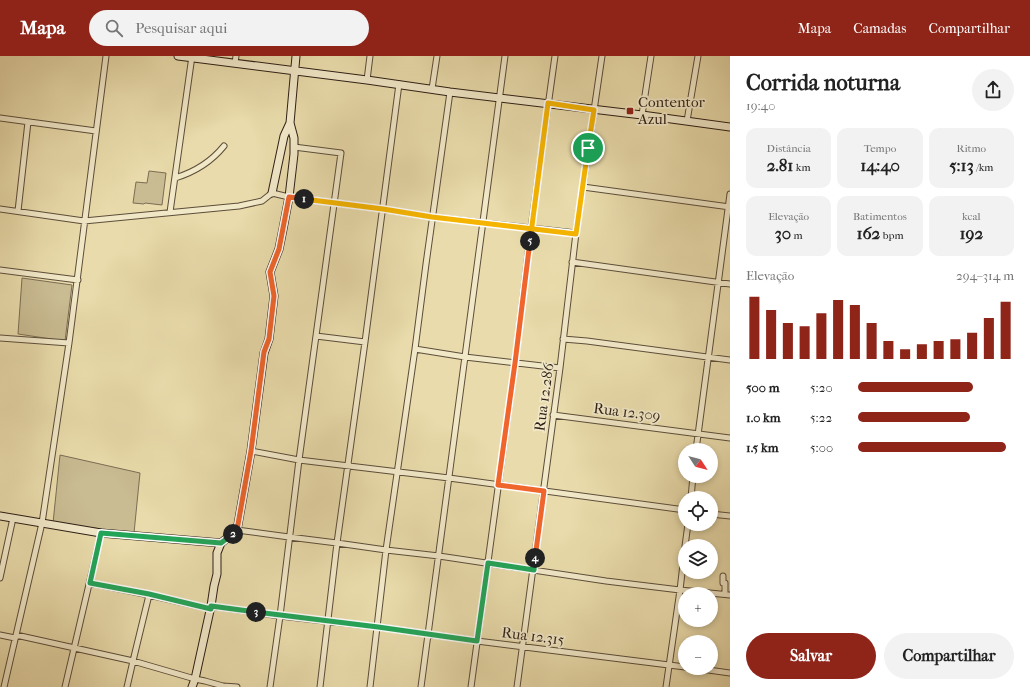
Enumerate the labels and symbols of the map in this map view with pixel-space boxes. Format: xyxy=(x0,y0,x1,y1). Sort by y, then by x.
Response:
place label: Contentor Azul xyxy=(637,93,705,128)
marker: Contentor Azul xyxy=(625,106,635,116)
pin xyxy=(571,131,605,165)
pin: 1 xyxy=(294,189,314,209)
pin: 5 xyxy=(520,231,540,251)
street label: Rua 12.286 xyxy=(530,361,558,432)
street label: Rua 12.309 xyxy=(592,399,662,425)
north arrow xyxy=(678,443,718,483)
pin: 2 xyxy=(223,524,243,544)
pin: 4 xyxy=(525,548,545,568)
pin: 3 xyxy=(246,602,266,622)
street label: Rua 12.315 xyxy=(501,623,565,649)

